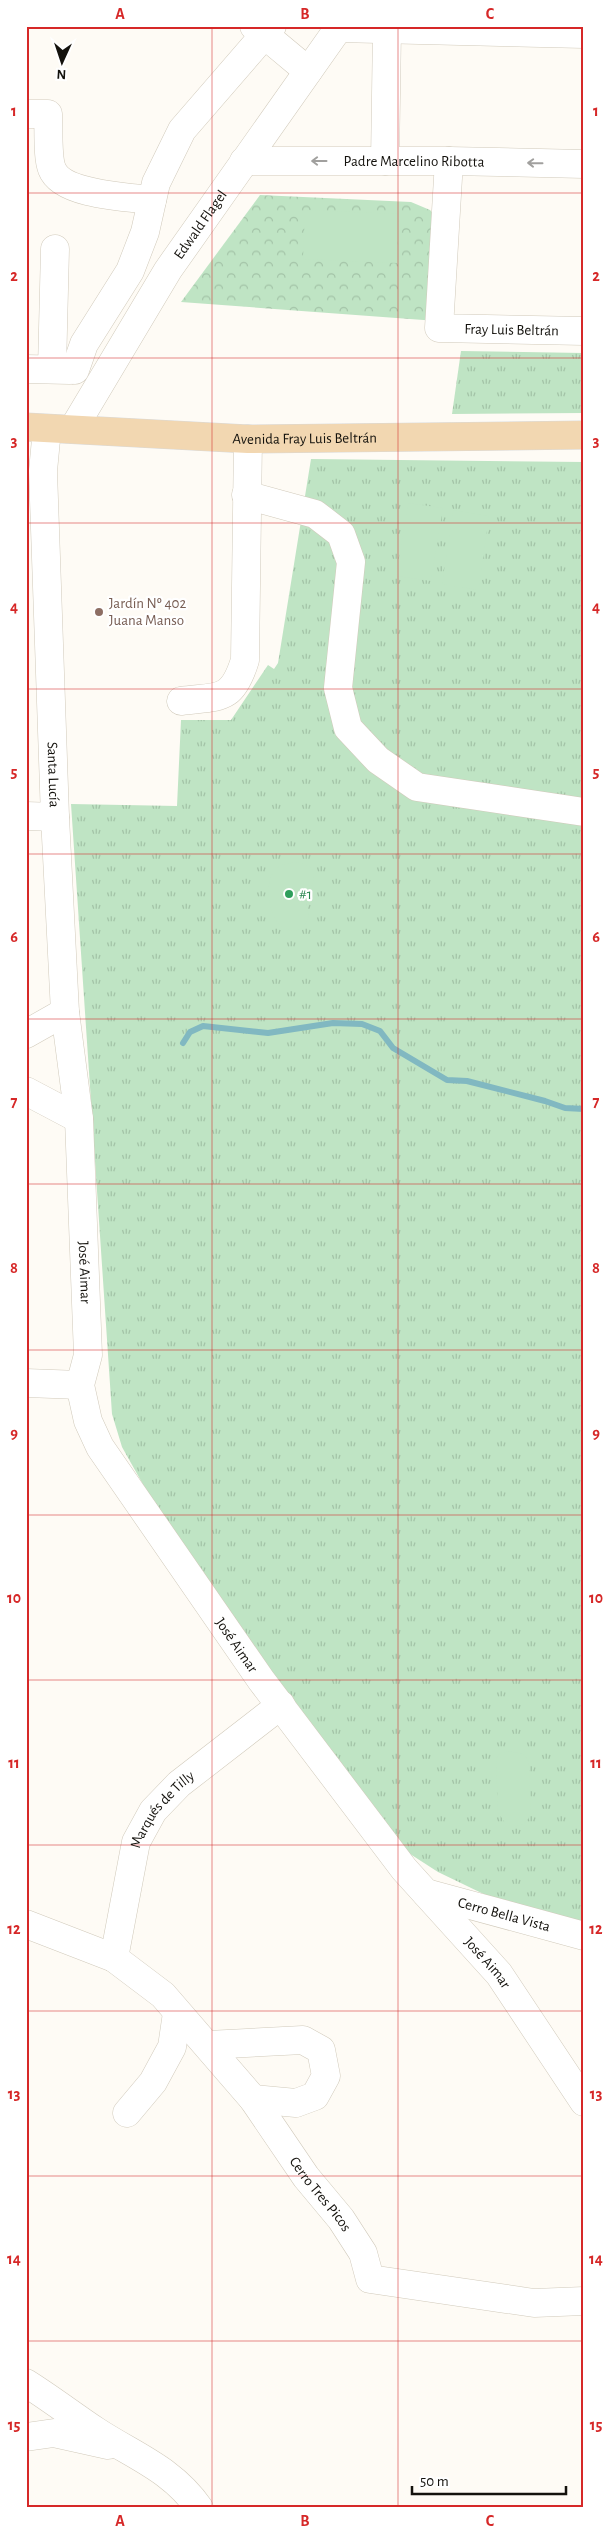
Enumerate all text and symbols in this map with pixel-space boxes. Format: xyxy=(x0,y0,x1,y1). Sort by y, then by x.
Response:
text: A xyxy=(115,6,125,22)
text: B xyxy=(300,6,310,22)
text: C xyxy=(486,6,495,22)
north arrow xyxy=(38,38,88,88)
text: N xyxy=(56,67,67,81)
text: 1 xyxy=(11,103,17,119)
text: 1 xyxy=(593,103,599,119)
street label: Padre Marcelino Ribotta xyxy=(344,154,485,170)
one-way arrow xyxy=(311,156,327,166)
one-way arrow xyxy=(527,158,543,167)
street label: Edwald Flagel xyxy=(171,187,230,262)
text: 2 xyxy=(10,268,18,284)
text: 2 xyxy=(592,268,600,284)
street label: Fray Luis Beltrán xyxy=(464,322,559,338)
street label: Avenida Fray Luis Beltrán xyxy=(232,430,377,447)
text: 3 xyxy=(11,433,18,449)
text: 3 xyxy=(593,433,600,449)
place label: Jardín Nº 402 Juana Manso xyxy=(109,596,187,628)
text: 4 xyxy=(10,599,18,615)
text: 4 xyxy=(592,599,600,615)
marker: Jardín Nº 402 Juana Manso xyxy=(93,606,105,618)
street label: Santa Lucía xyxy=(44,742,62,808)
text: 5 xyxy=(11,764,18,780)
text: 5 xyxy=(593,764,600,780)
place label: #1 xyxy=(299,887,312,902)
marker: #1 xyxy=(283,888,295,900)
text: 6 xyxy=(10,929,18,945)
text: 6 xyxy=(592,929,600,945)
text: 7 xyxy=(11,1094,18,1110)
text: 7 xyxy=(593,1094,600,1110)
street label: José Aimar xyxy=(76,1241,93,1304)
text: 8 xyxy=(10,1260,18,1276)
text: 8 xyxy=(592,1260,600,1276)
text: 9 xyxy=(10,1425,18,1441)
text: 9 xyxy=(592,1425,600,1441)
text: 10 xyxy=(7,1590,21,1606)
text: 10 xyxy=(589,1590,603,1606)
street label: José Aimar xyxy=(212,1615,260,1675)
text: 11 xyxy=(8,1755,20,1771)
text: 11 xyxy=(590,1755,602,1771)
street label: Marqués de Tilly xyxy=(128,1768,198,1849)
street label: Cerro Bella Vista xyxy=(456,1895,552,1934)
text: 12 xyxy=(7,1921,21,1937)
text: 12 xyxy=(589,1921,603,1937)
street label: José Aimar xyxy=(461,1934,513,1991)
text: 13 xyxy=(8,2086,20,2102)
text: 13 xyxy=(590,2086,602,2102)
street label: Cerro Tres Picos xyxy=(287,2154,354,2234)
text: 14 xyxy=(7,2251,21,2267)
text: 14 xyxy=(589,2251,603,2267)
text: 15 xyxy=(8,2417,20,2433)
text: 15 xyxy=(590,2417,602,2433)
scale bar xyxy=(412,2464,566,2496)
text: 50 m xyxy=(420,2474,449,2489)
text: A xyxy=(115,2513,125,2529)
text: B xyxy=(300,2513,310,2529)
text: C xyxy=(486,2513,495,2529)

